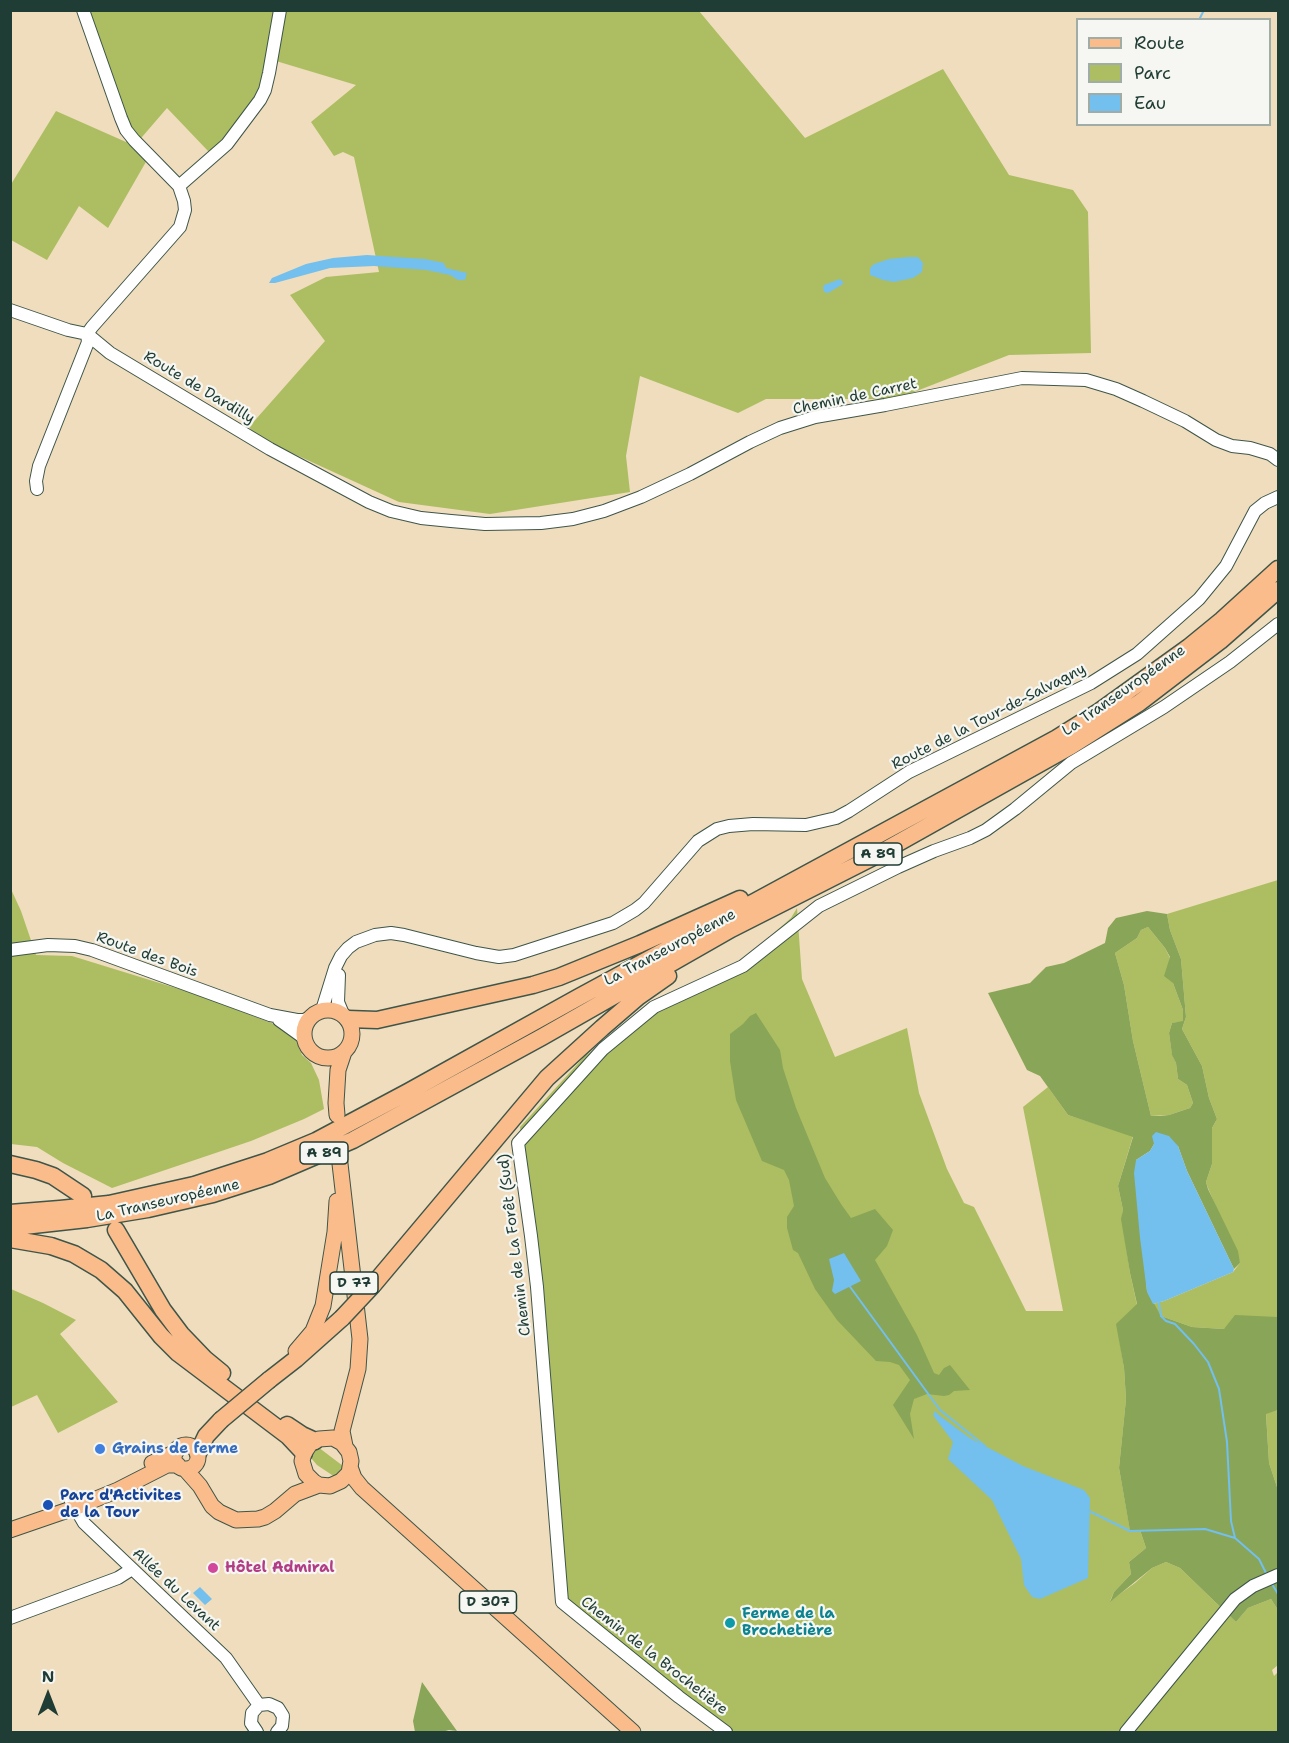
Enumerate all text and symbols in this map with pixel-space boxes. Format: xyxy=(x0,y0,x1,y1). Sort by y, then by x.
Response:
legend xyxy=(1076,18,1271,126)
text: Route xyxy=(1134,31,1185,55)
text: Parc xyxy=(1134,61,1171,85)
text: Eau xyxy=(1134,91,1166,115)
street label: Route de Dardilly xyxy=(140,348,258,428)
street label: Chemin de Carret xyxy=(791,375,919,419)
street label: La Transeuropéenne xyxy=(1059,642,1189,740)
street label: Route de la Tour-de-Salvagny xyxy=(889,660,1089,774)
road number: A 89 xyxy=(854,843,902,865)
street label: La Transeuropéenne xyxy=(601,906,739,990)
street label: Route des Bois xyxy=(94,928,200,982)
road number: A 89 xyxy=(300,1142,348,1164)
street label: Chemin de La Forêt (Sud) xyxy=(495,1153,535,1337)
street label: La Transeuropéenne xyxy=(95,1176,241,1226)
road number: D 77 xyxy=(330,1272,378,1294)
place label: Grains de ferme xyxy=(112,1440,238,1458)
marker: Grains de ferme xyxy=(93,1442,107,1456)
place label: Parc d'Activites de la Tour xyxy=(60,1487,181,1522)
marker: Parc d'Activites de la Tour xyxy=(41,1498,55,1512)
street label: Allée du Levant xyxy=(128,1545,224,1635)
place label: Hôtel Admiral xyxy=(225,1559,335,1577)
marker: Hôtel Admiral xyxy=(206,1561,220,1575)
road number: D 307 xyxy=(460,1591,516,1613)
street label: Chemin de la Brochetière xyxy=(577,1593,731,1719)
place label: Ferme de la Brochetière xyxy=(742,1605,835,1640)
marker: Ferme de la Brochetière xyxy=(723,1616,737,1630)
north arrow xyxy=(18,1665,78,1725)
text: N xyxy=(42,1666,54,1687)

